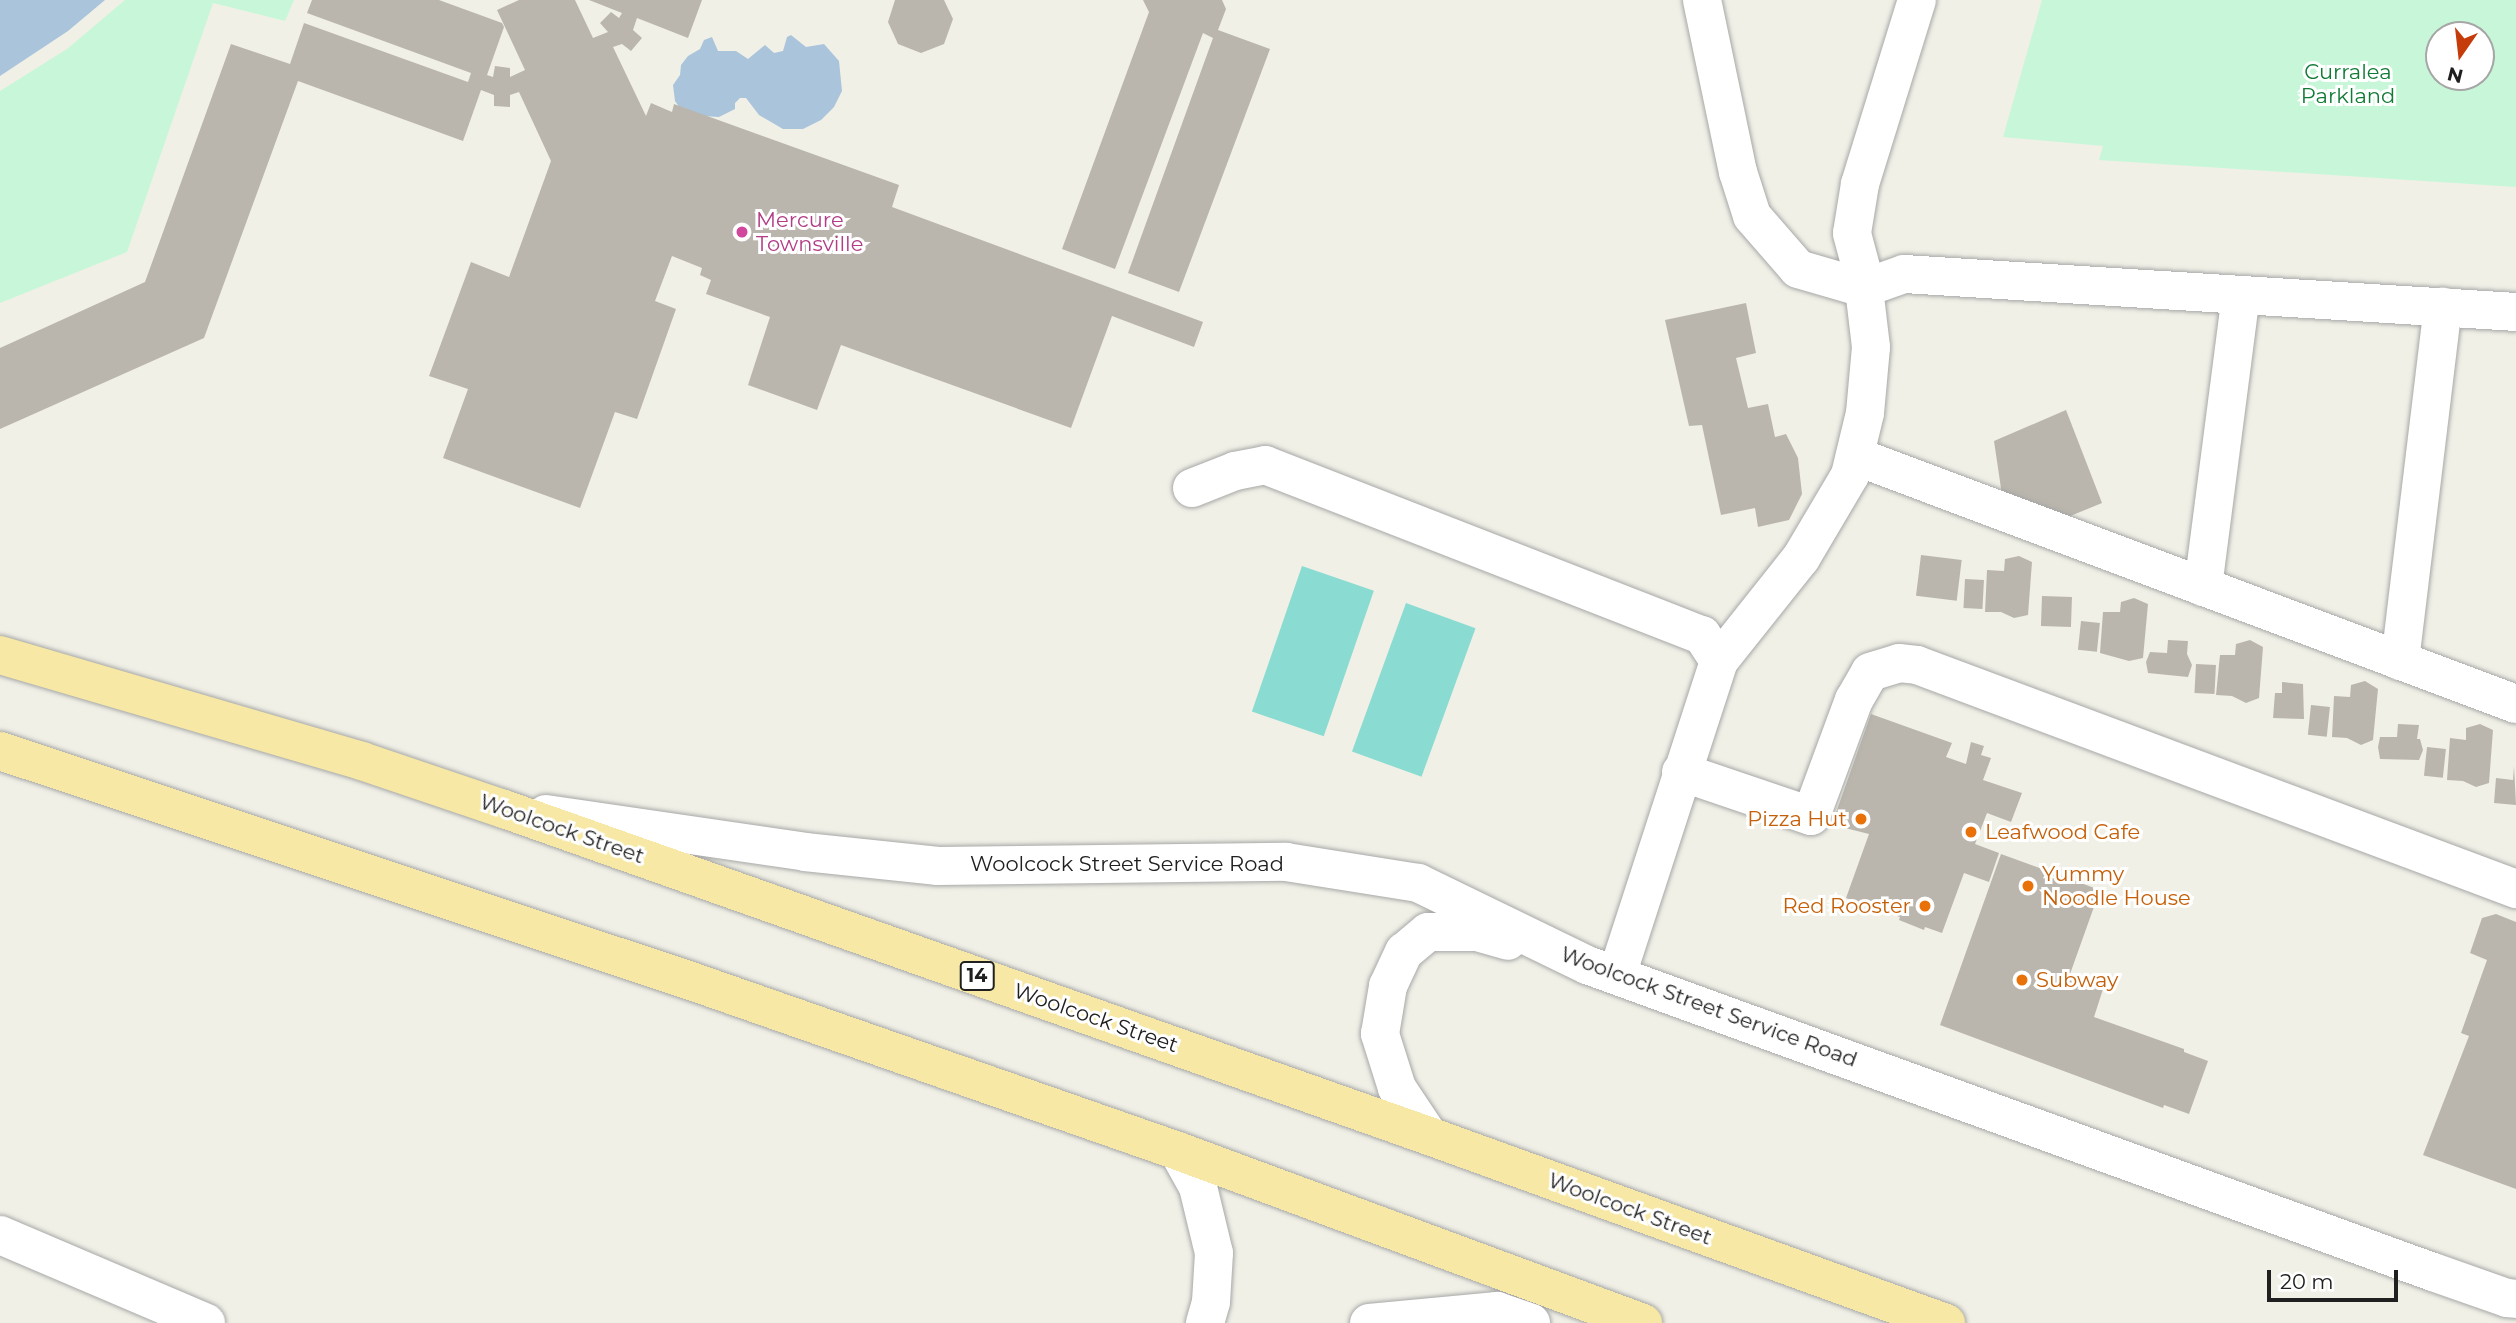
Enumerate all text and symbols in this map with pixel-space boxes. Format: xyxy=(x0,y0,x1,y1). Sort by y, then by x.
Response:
north arrow xyxy=(2425,21,2495,91)
park label: Curralea Parkland xyxy=(2301,59,2395,109)
text: N xyxy=(2445,62,2466,88)
place label: Mercure Townsville xyxy=(756,207,863,257)
marker: Mercure Townsville xyxy=(734,224,750,240)
street label: Woolcock Street xyxy=(477,789,647,869)
place label: Pizza Hut xyxy=(1747,806,1847,832)
marker: Pizza Hut xyxy=(1853,811,1869,827)
place label: Leafwood Cafe xyxy=(1985,819,2140,845)
marker: Leafwood Cafe xyxy=(1963,824,1979,840)
street label: Woolcock Street Service Road xyxy=(970,851,1284,877)
place label: Yummy Noodle House xyxy=(2042,861,2191,911)
marker: Yummy Noodle House xyxy=(2020,878,2036,894)
place label: Red Rooster xyxy=(1782,893,1911,919)
marker: Red Rooster xyxy=(1917,898,1933,914)
street label: Woolcock Street Service Road xyxy=(1557,942,1861,1072)
road number: 14 xyxy=(960,960,995,992)
place label: Subway xyxy=(2036,967,2118,993)
marker: Subway xyxy=(2014,972,2030,988)
street label: Woolcock Street xyxy=(1011,978,1181,1058)
street label: Woolcock Street xyxy=(1545,1168,1715,1250)
scale bar xyxy=(2271,1256,2402,1300)
text: 20 m xyxy=(2280,1269,2334,1294)

